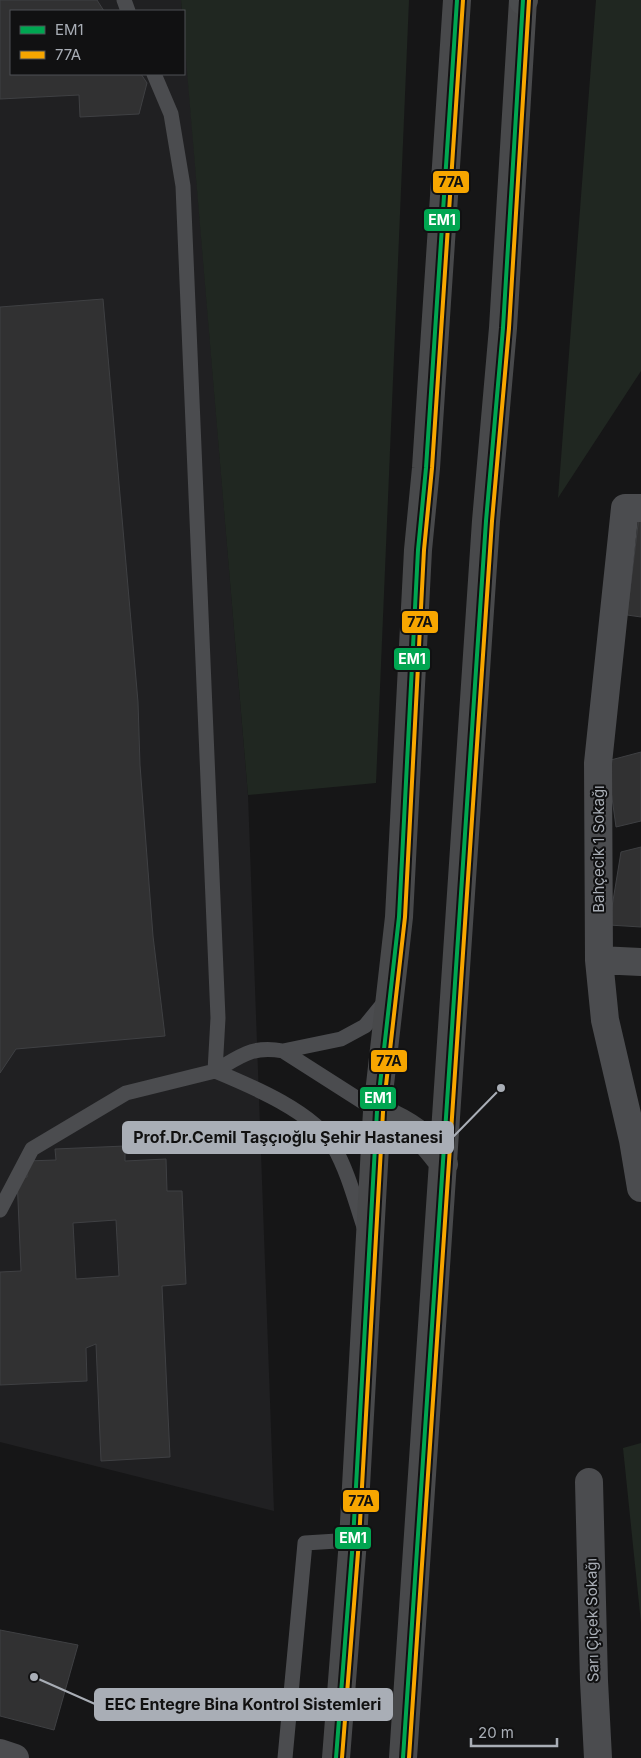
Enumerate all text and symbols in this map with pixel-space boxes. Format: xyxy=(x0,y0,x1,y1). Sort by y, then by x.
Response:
legend xyxy=(10,10,185,75)
text: EM1 xyxy=(55,20,84,39)
text: 77A xyxy=(55,45,81,64)
line badge: 77A xyxy=(432,170,470,194)
text: 77A xyxy=(438,173,464,190)
line badge: EM1 xyxy=(423,208,461,232)
text: EM1 xyxy=(428,211,456,228)
line badge: 77A xyxy=(401,610,439,634)
text: 77A xyxy=(407,613,433,630)
line badge: EM1 xyxy=(393,647,431,671)
text: EM1 xyxy=(398,650,426,667)
street label: Bahçecik 1 Sokağı xyxy=(589,785,608,913)
line badge: 77A xyxy=(370,1049,408,1073)
text: 77A xyxy=(376,1052,402,1069)
line badge: EM1 xyxy=(359,1086,397,1110)
text: EM1 xyxy=(364,1089,392,1106)
callout: Prof.Dr.Cemil Taşçıoğlu Şehir Hastanesi xyxy=(123,1122,453,1153)
text: Prof.Dr.Cemil Taşçıoğlu Şehir Hastanesi xyxy=(133,1127,443,1147)
line badge: 77A xyxy=(342,1489,380,1513)
text: 77A xyxy=(348,1492,374,1509)
line badge: EM1 xyxy=(334,1526,372,1550)
text: EM1 xyxy=(339,1529,367,1546)
street label: Sarı Çiçek Sokağı xyxy=(581,1558,603,1682)
callout: EEC Entegre Bina Kontrol Sistemleri xyxy=(95,1689,392,1720)
text: EEC Entegre Bina Kontrol Sistemleri xyxy=(105,1694,381,1714)
scale bar xyxy=(471,1716,557,1748)
text: 20 m xyxy=(478,1723,514,1742)

